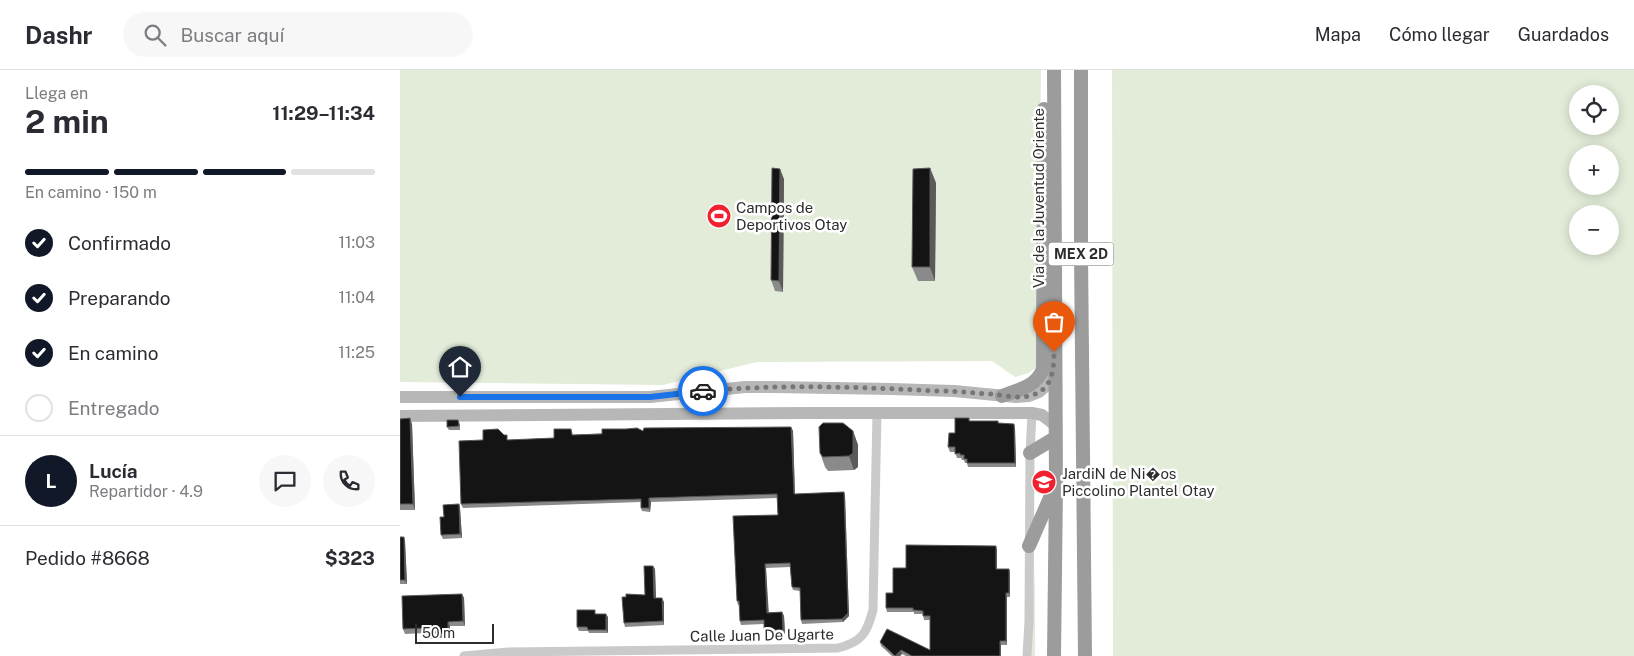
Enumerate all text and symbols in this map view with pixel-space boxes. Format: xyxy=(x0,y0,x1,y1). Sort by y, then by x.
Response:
search box xyxy=(123,12,473,57)
text: Dashr xyxy=(25,21,93,49)
icon: search xyxy=(141,21,169,49)
text: Buscar aquí xyxy=(181,24,284,46)
text: Mapa xyxy=(1315,24,1361,45)
text: Cómo llegar xyxy=(1389,24,1490,45)
text: Guardados xyxy=(1518,24,1609,45)
text: Llega en xyxy=(25,84,88,103)
map controls xyxy=(1569,85,1619,255)
button: locate xyxy=(1569,85,1619,135)
text: 11:29–11:34 xyxy=(272,102,375,124)
text: 2 min xyxy=(25,103,109,140)
street label: Via de la Juventud Oriente xyxy=(1030,108,1047,288)
button: + xyxy=(1569,145,1619,195)
text: En camino · 150 m xyxy=(25,183,157,202)
place label: Campos de Deportivos Otay xyxy=(736,199,847,233)
sports icon: Campos de Deportivos Otay xyxy=(706,203,732,229)
button: − xyxy=(1569,205,1619,255)
icon: check xyxy=(25,229,53,257)
text: Confirmado xyxy=(68,232,171,254)
text: 11:03 xyxy=(339,233,375,252)
road number: MEX 2D xyxy=(1048,242,1114,265)
icon: check xyxy=(25,284,53,312)
text: Preparando xyxy=(68,287,170,309)
text: 11:04 xyxy=(339,288,375,307)
pin xyxy=(1033,301,1075,352)
icon: bag xyxy=(1040,308,1068,336)
icon: check xyxy=(25,339,53,367)
text: En camino xyxy=(68,342,159,364)
text: 11:25 xyxy=(338,343,375,362)
pin xyxy=(439,346,481,397)
icon: home xyxy=(446,353,474,381)
courier xyxy=(678,366,728,416)
icon: car xyxy=(689,377,717,405)
text: Entregado xyxy=(68,397,160,419)
button: chat xyxy=(259,455,311,507)
button: phone xyxy=(323,455,375,507)
text: Lucía xyxy=(89,460,138,482)
place label: JardiN de Ni�os Piccolino Plantel Otay xyxy=(1062,465,1215,499)
school or university icon: JardiN de Ni�os Piccolino Plantel Otay xyxy=(1031,469,1057,495)
text: L xyxy=(46,470,56,492)
text: Repartidor · 4.9 xyxy=(89,482,203,501)
text: Pedido #8668 xyxy=(25,547,150,569)
text: $323 xyxy=(325,547,375,569)
scale bar xyxy=(415,621,494,644)
text: 50 m xyxy=(422,625,455,641)
street label: Calle Juan De Ugarte xyxy=(690,625,834,645)

